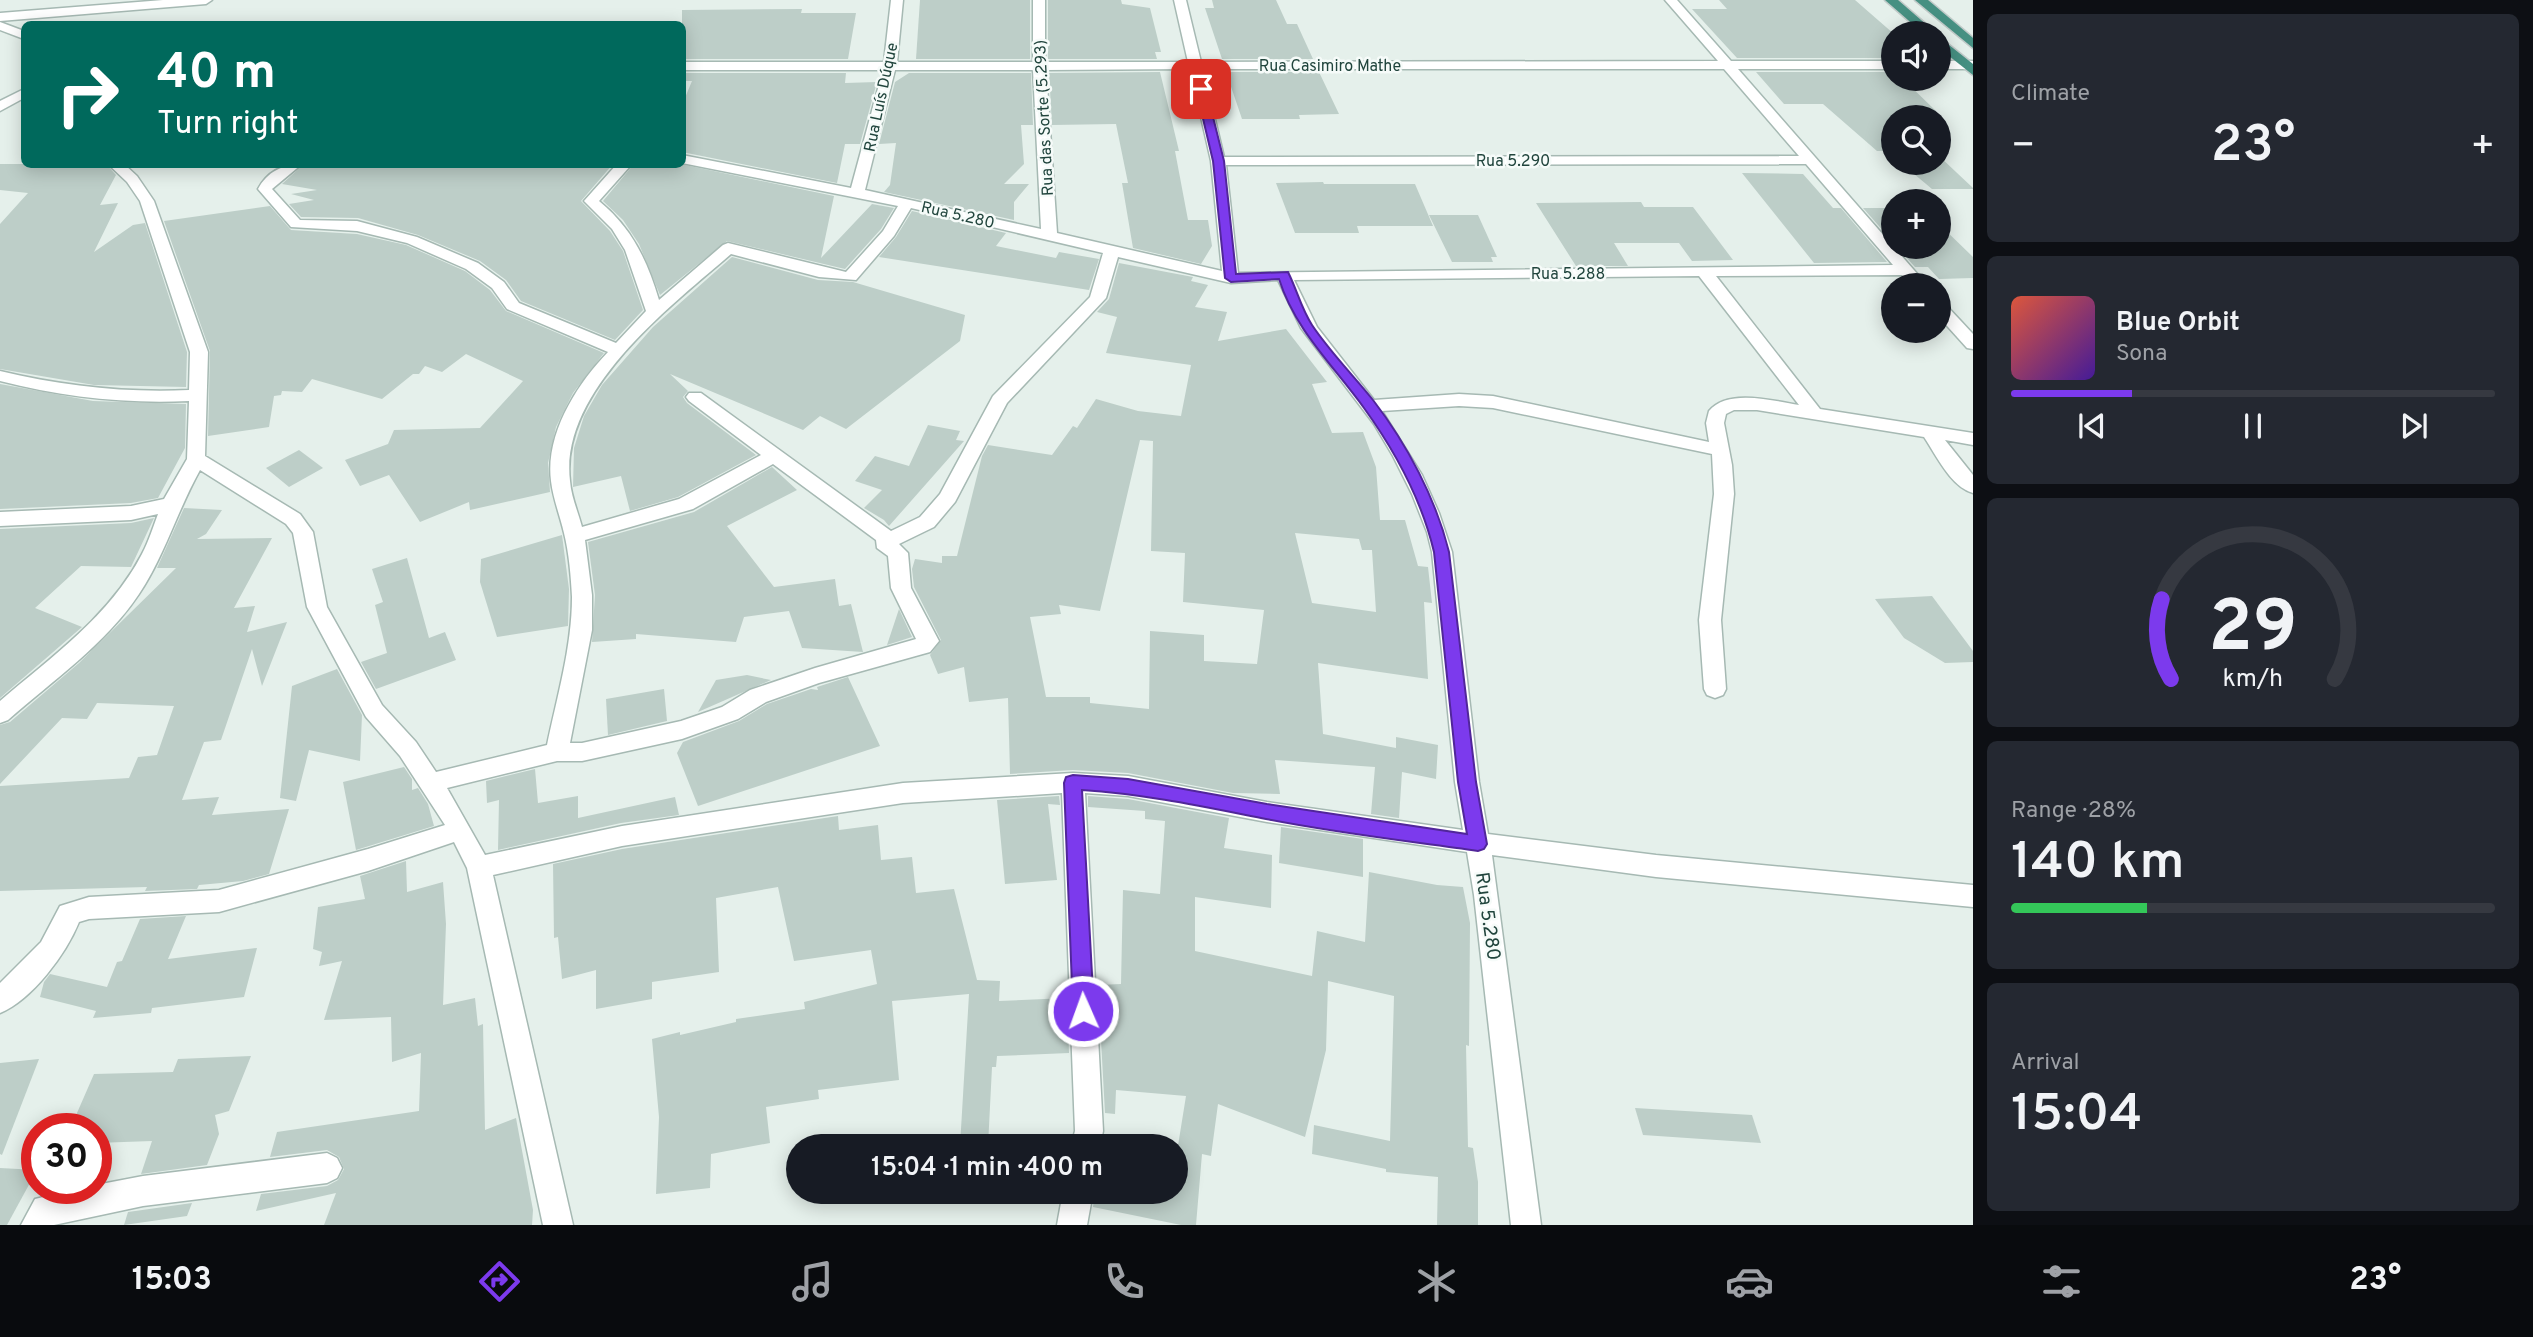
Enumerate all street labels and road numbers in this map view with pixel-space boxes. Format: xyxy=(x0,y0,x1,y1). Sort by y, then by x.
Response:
street label: Rua das Sorte (5.293) xyxy=(1031,39,1059,197)
street label: Rua Luís Dúque xyxy=(861,41,903,154)
street label: Rua Casimiro Mathe xyxy=(1259,57,1401,77)
street label: Rua 5.290 xyxy=(1476,152,1550,172)
street label: Rua 5.280 xyxy=(919,198,996,234)
street label: Rua 5.288 xyxy=(1531,265,1605,285)
street label: Rua 5.280 xyxy=(1469,871,1505,962)

